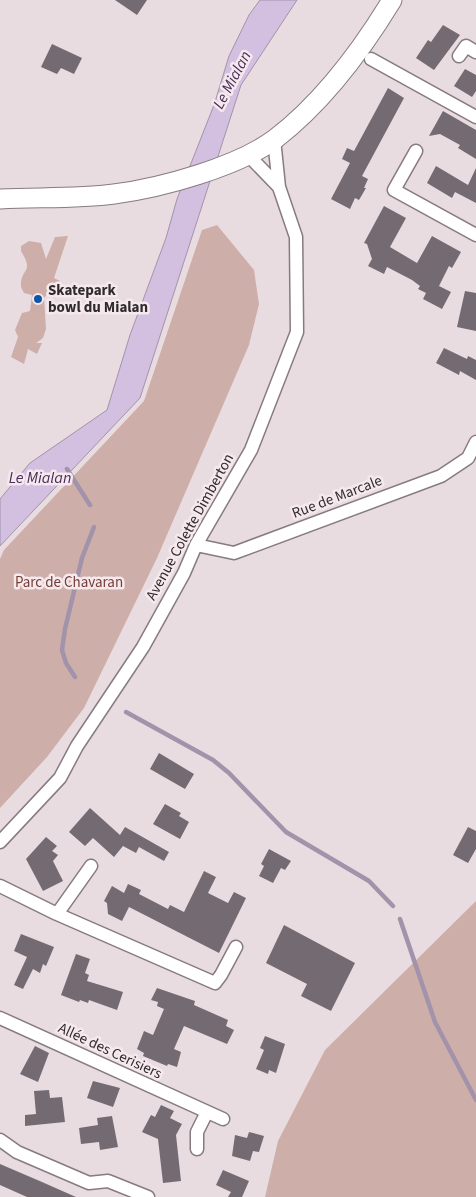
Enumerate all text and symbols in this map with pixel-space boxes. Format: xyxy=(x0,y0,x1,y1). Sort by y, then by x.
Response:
water label: Le Mialan xyxy=(208,47,256,113)
place label: Skatepark bowl du Mialan xyxy=(48,280,148,318)
marker: Skatepark bowl du Mialan xyxy=(32,293,44,305)
street label: Avenue Colette Dimberton xyxy=(141,450,239,604)
water label: Le Mialan xyxy=(9,467,71,489)
street label: Rue de Marcale xyxy=(289,470,385,524)
park label: Parc de Chavaran xyxy=(15,572,123,593)
street label: Allée des Cerisiers xyxy=(55,1018,165,1084)

